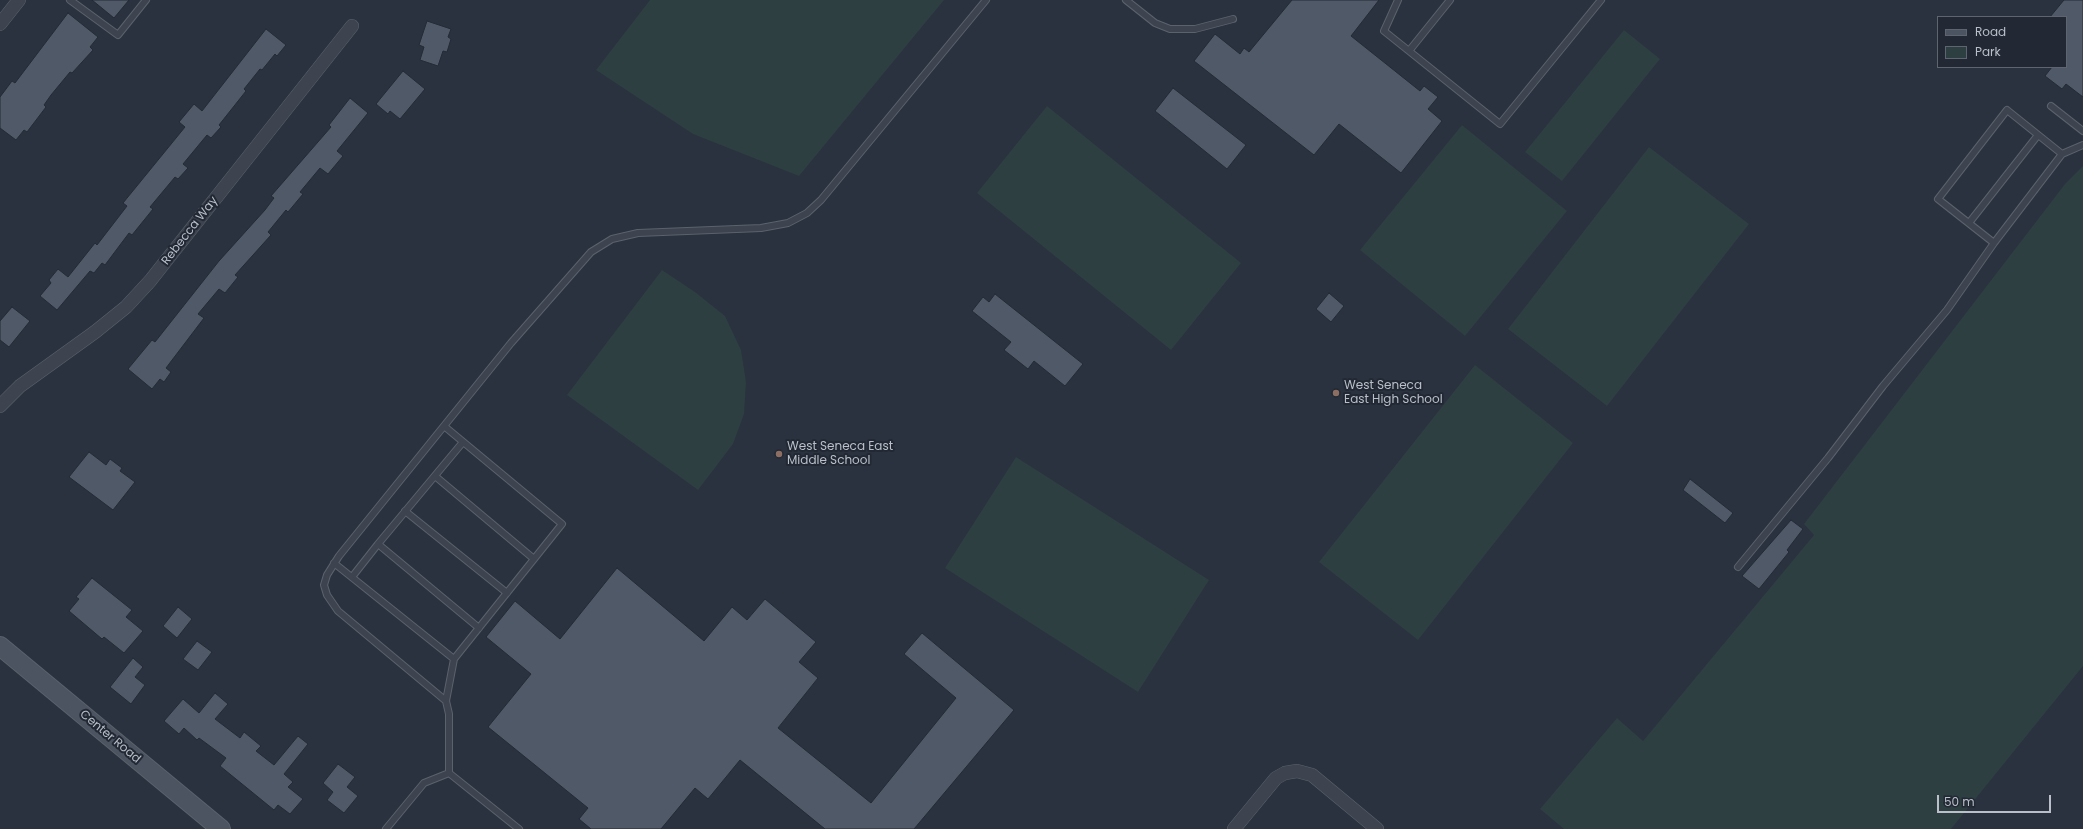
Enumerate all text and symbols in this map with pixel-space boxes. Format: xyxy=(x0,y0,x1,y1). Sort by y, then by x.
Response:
legend xyxy=(1937,16,2067,68)
text: Road xyxy=(1975,23,2006,40)
text: Park xyxy=(1975,43,2001,60)
street label: Rebecca Way xyxy=(159,194,221,268)
place label: West Seneca East High School xyxy=(1344,379,1443,407)
marker: West Seneca East High School xyxy=(1331,388,1341,398)
place label: West Seneca East Middle School xyxy=(787,440,893,468)
marker: West Seneca East Middle School xyxy=(774,449,784,459)
street label: Center Road xyxy=(77,707,143,767)
scale bar xyxy=(1939,787,2053,813)
text: 50 m xyxy=(1944,793,1975,810)

